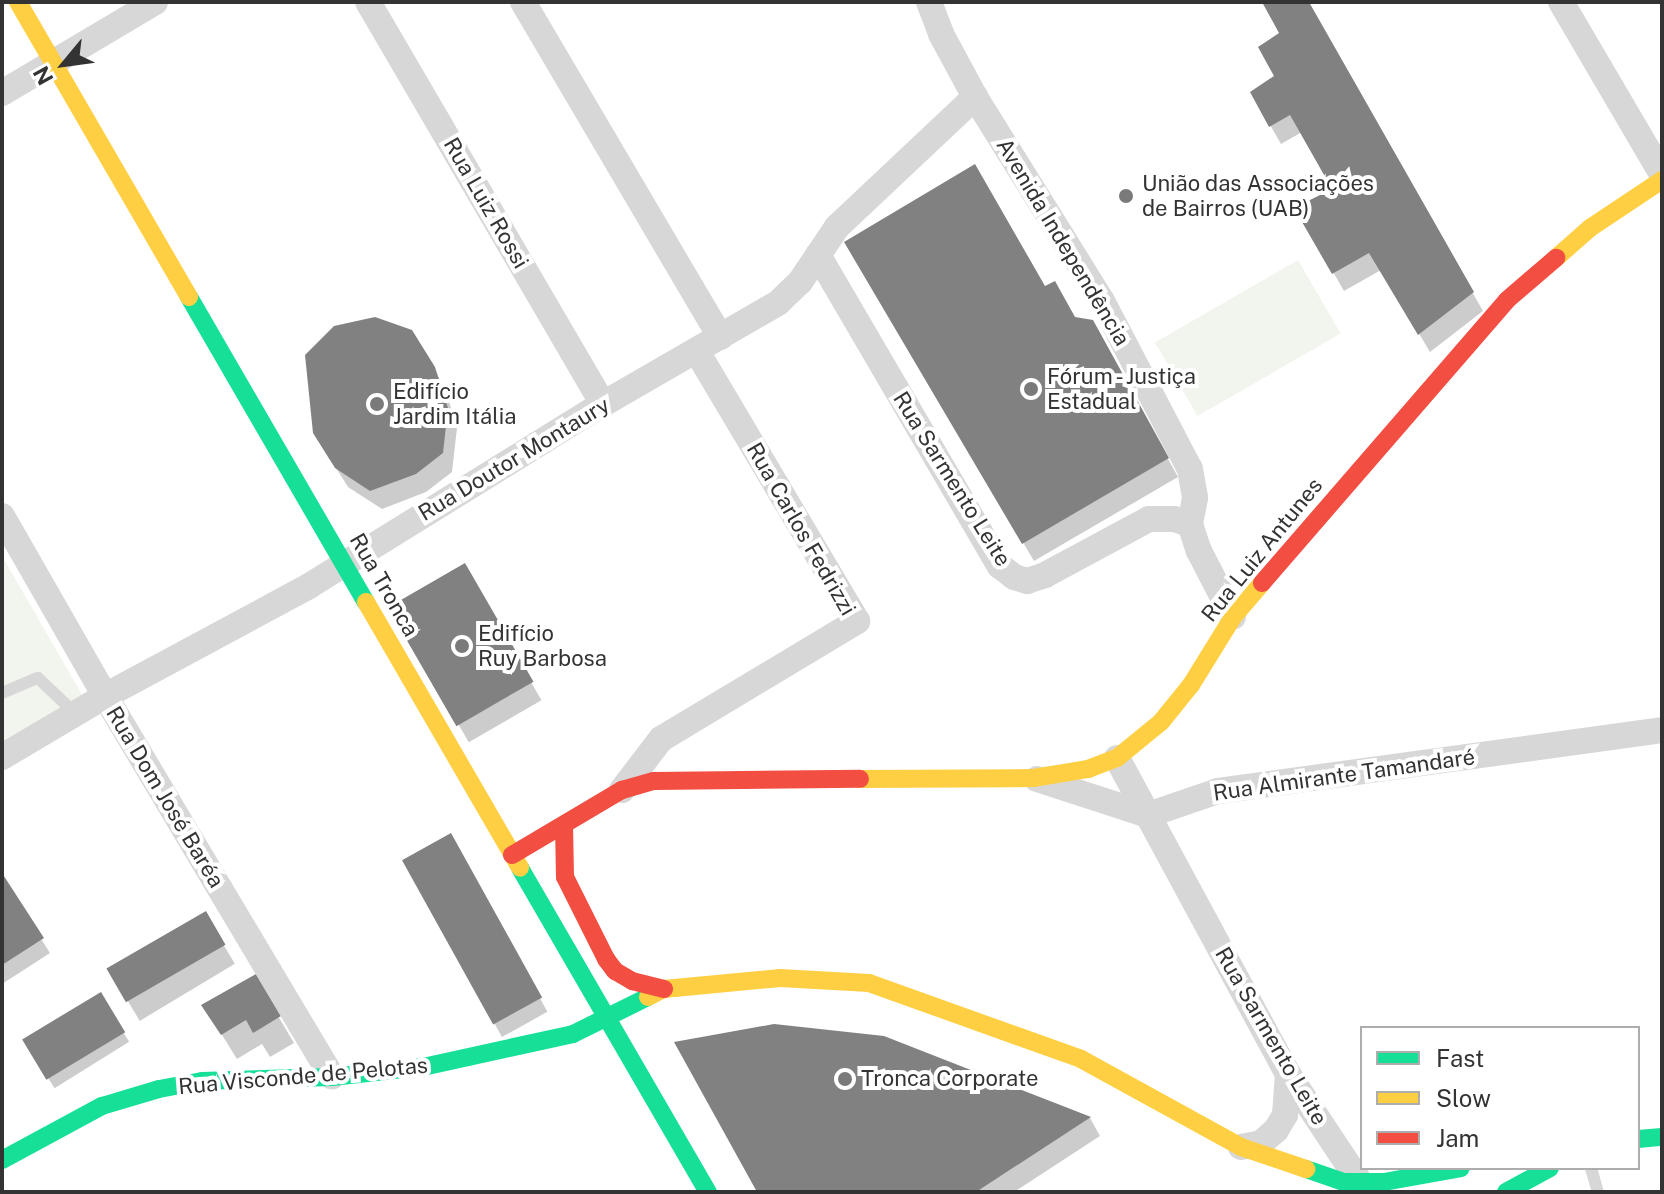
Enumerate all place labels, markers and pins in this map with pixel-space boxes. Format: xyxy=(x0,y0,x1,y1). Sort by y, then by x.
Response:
place label: União das Associações de Bairros (UAB) xyxy=(1142,170,1374,222)
marker: União das Associações de Bairros (UAB) xyxy=(1117,187,1135,205)
place label: Fórum - Justiça Estadual xyxy=(1047,363,1202,414)
place label: Edifício Jardim Itália xyxy=(393,378,516,430)
marker: Fórum - Justiça Estadual xyxy=(1022,380,1040,398)
marker: Edifício Jardim Itália xyxy=(368,395,386,413)
place label: Edifício Ruy Barbosa xyxy=(478,620,607,672)
marker: Edifício Ruy Barbosa xyxy=(453,637,471,655)
place label: Tronca Corporate xyxy=(861,1066,1039,1092)
marker: Tronca Corporate xyxy=(836,1070,854,1088)

